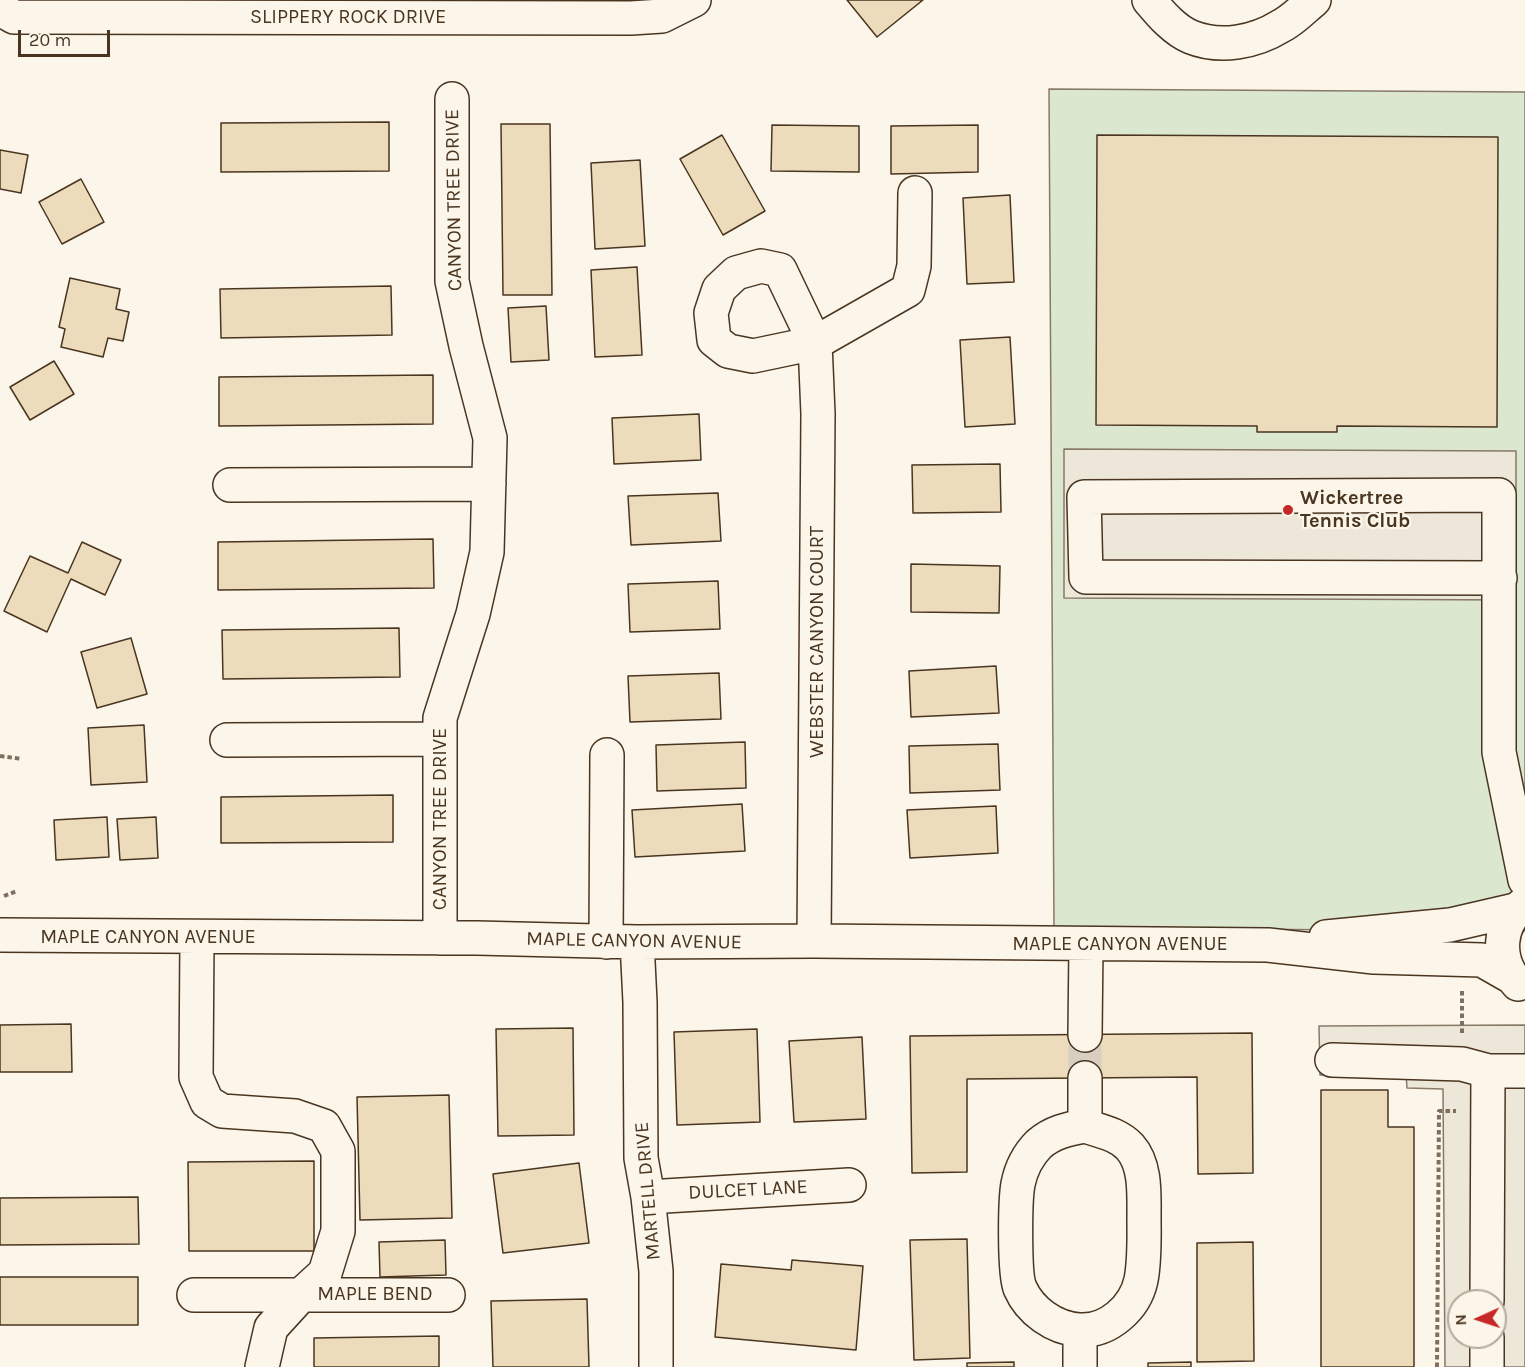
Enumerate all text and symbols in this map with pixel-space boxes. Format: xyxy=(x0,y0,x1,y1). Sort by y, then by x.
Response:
street label: SLIPPERY ROCK DRIVE xyxy=(250,5,446,29)
scale bar xyxy=(21,18,112,56)
text: 20 m xyxy=(29,29,71,51)
street label: CANYON TREE DRIVE xyxy=(440,109,468,291)
place label: Wickertree Tennis Club xyxy=(1300,486,1410,533)
marker: Wickertree Tennis Club xyxy=(1281,503,1295,517)
street label: WEBSTER CANYON COURT xyxy=(805,526,829,758)
street label: CANYON TREE DRIVE xyxy=(428,728,452,910)
street label: MAPLE CANYON AVENUE xyxy=(40,925,256,949)
street label: MAPLE CANYON AVENUE xyxy=(526,927,742,955)
street label: MAPLE CANYON AVENUE xyxy=(1012,932,1228,956)
street label: MARTELL DRIVE xyxy=(630,1121,666,1261)
street label: DULCET LANE xyxy=(688,1175,808,1205)
street label: MAPLE BEND xyxy=(317,1282,433,1306)
north arrow xyxy=(1447,1289,1507,1349)
text: N xyxy=(1451,1314,1470,1326)

